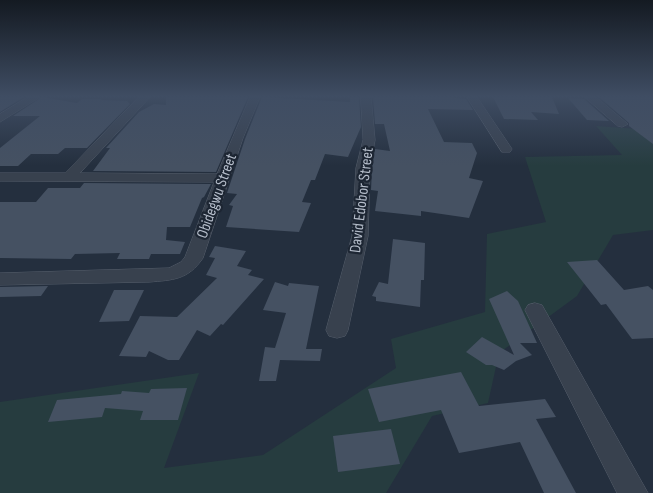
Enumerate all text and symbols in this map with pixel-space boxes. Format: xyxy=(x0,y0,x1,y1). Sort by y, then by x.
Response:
street label: David Edobor Street xyxy=(346,146,378,254)
street label: Obidegwu Street xyxy=(193,151,241,241)

